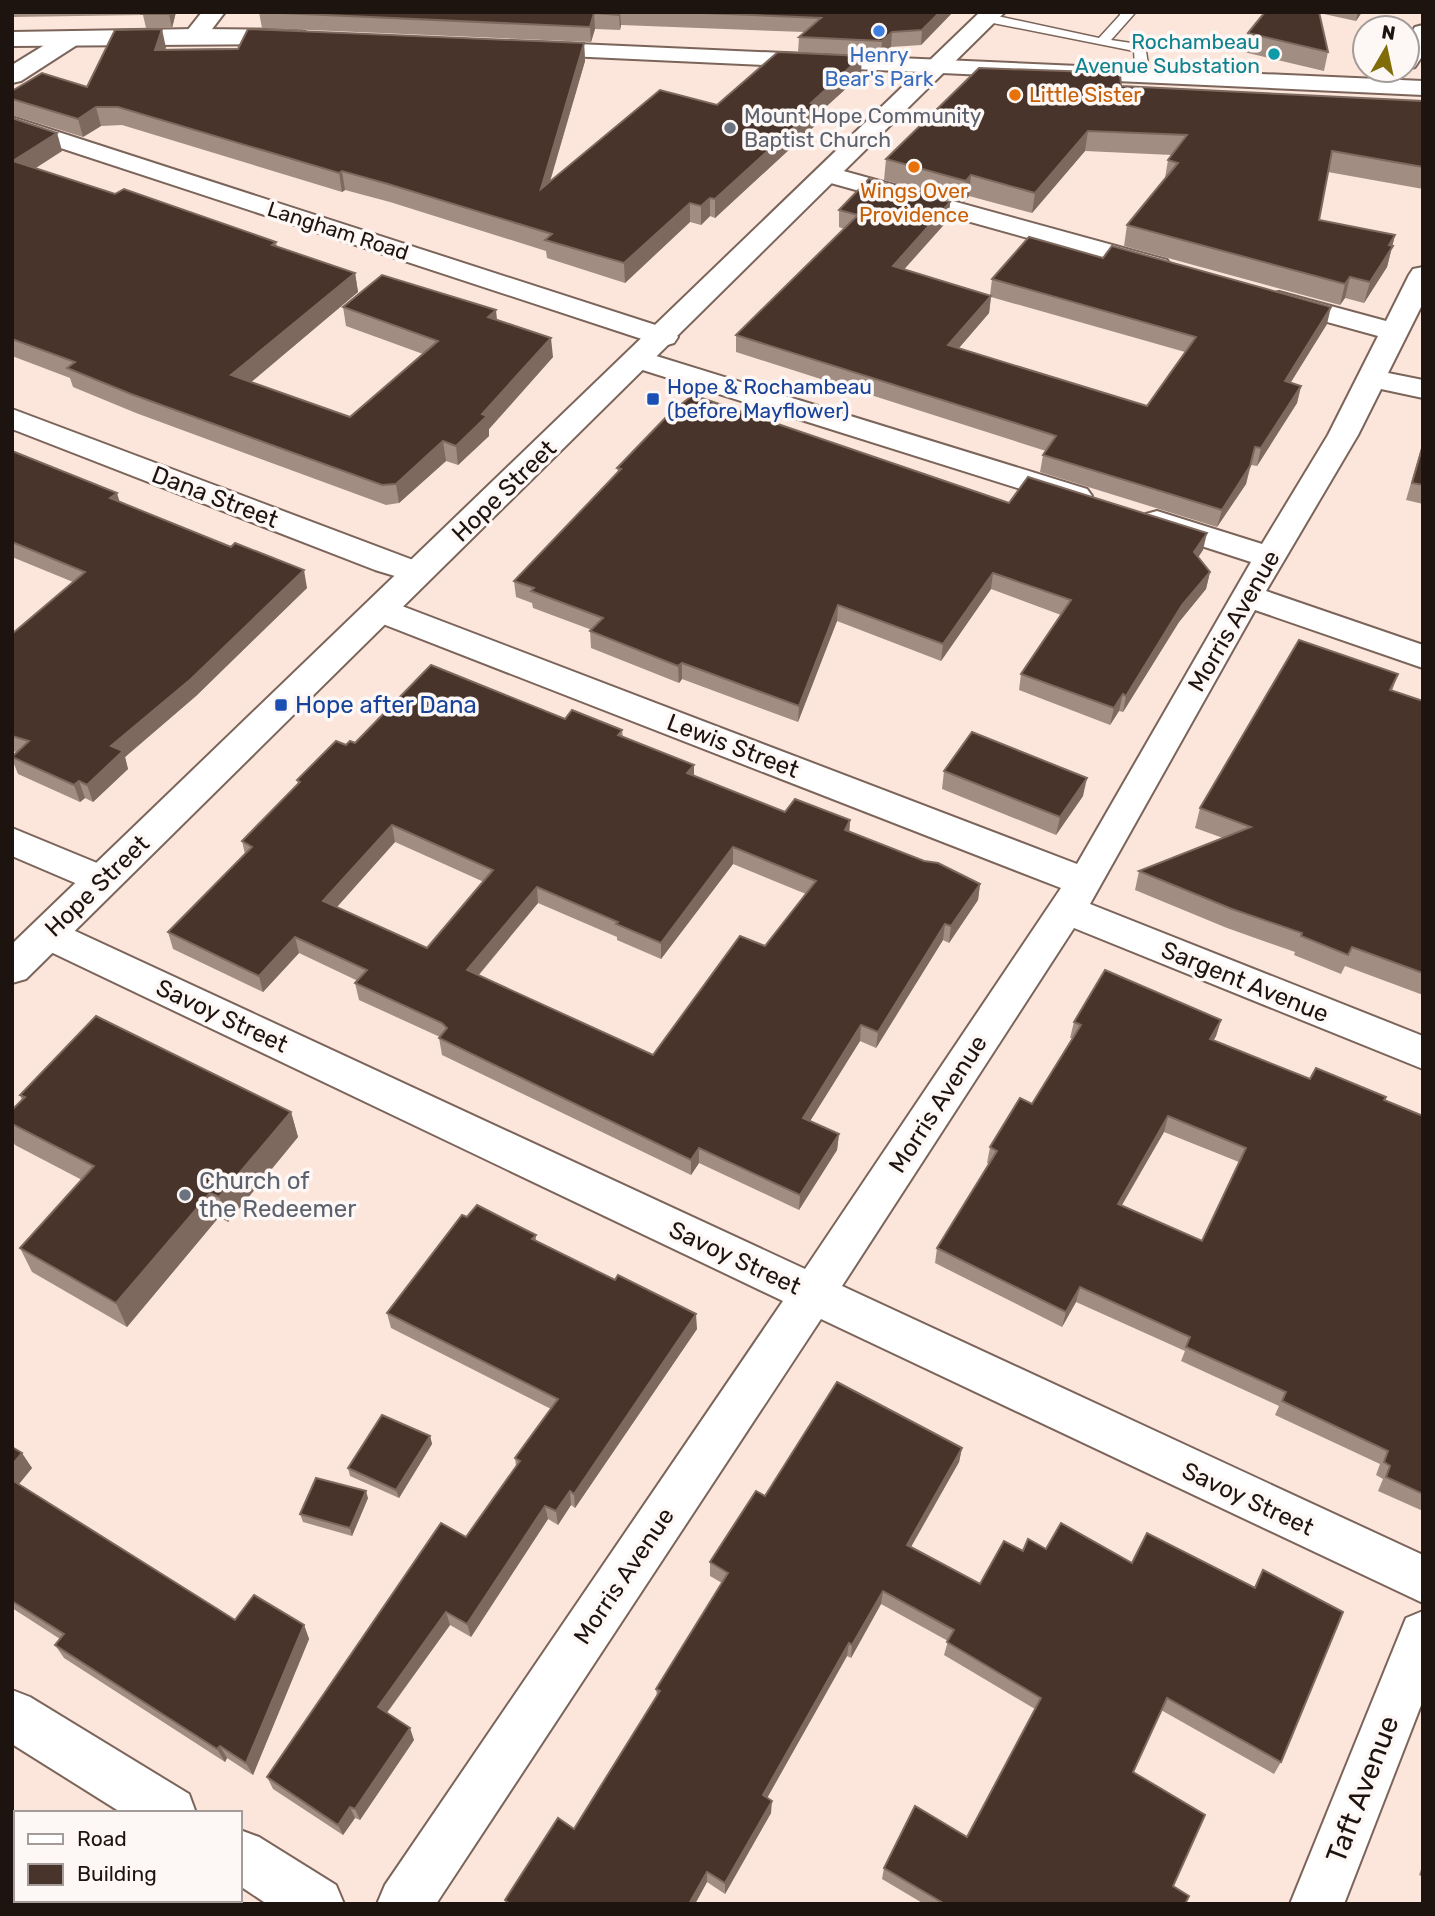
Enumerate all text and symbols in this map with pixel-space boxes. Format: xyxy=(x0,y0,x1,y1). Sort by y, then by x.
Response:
north arrow xyxy=(1351,14,1421,84)
text: N xyxy=(1380,20,1397,45)
marker: Henry Bear's Park xyxy=(871,23,887,39)
place label: Rochambeau Avenue Substation xyxy=(1075,29,1260,78)
place label: Henry Bear's Park xyxy=(824,42,934,91)
marker: Rochambeau Avenue Substation xyxy=(1266,46,1282,62)
place label: Little Sister xyxy=(1029,82,1141,107)
marker: Little Sister xyxy=(1007,87,1023,103)
place label: Mount Hope Community Baptist Church xyxy=(744,103,982,152)
marker: Mount Hope Community Baptist Church xyxy=(722,120,738,136)
marker: Wings Over Providence xyxy=(906,159,922,175)
place label: Wings Over Providence xyxy=(859,178,969,227)
street label: Langham Road xyxy=(265,196,412,265)
place label: Hope & Rochambeau (before Mayflower) xyxy=(667,374,872,423)
marker: Hope & Rochambeau (before Mayflower) xyxy=(645,391,661,407)
street label: Hope Street xyxy=(446,434,562,548)
street label: Dana Street xyxy=(148,460,282,534)
street label: Morris Avenue xyxy=(1182,545,1286,697)
place label: Hope after Dana xyxy=(295,691,477,719)
marker: Hope after Dana xyxy=(273,697,289,713)
street label: Lewis Street xyxy=(663,708,803,784)
street label: Hope Street xyxy=(39,829,155,943)
street label: Sargent Avenue xyxy=(1157,936,1333,1028)
street label: Savoy Street xyxy=(152,973,292,1059)
street label: Morris Avenue xyxy=(883,1030,993,1178)
place label: Church of the Redeemer xyxy=(199,1167,356,1223)
marker: Church of the Redeemer xyxy=(177,1187,193,1203)
street label: Savoy Street xyxy=(665,1215,805,1301)
street label: Savoy Street xyxy=(1178,1456,1318,1542)
street label: Morris Avenue xyxy=(568,1502,680,1650)
street label: Taft Avenue xyxy=(1319,1711,1406,1867)
legend xyxy=(14,1811,242,1902)
text: Road xyxy=(77,1826,127,1851)
text: Building xyxy=(77,1861,157,1886)

